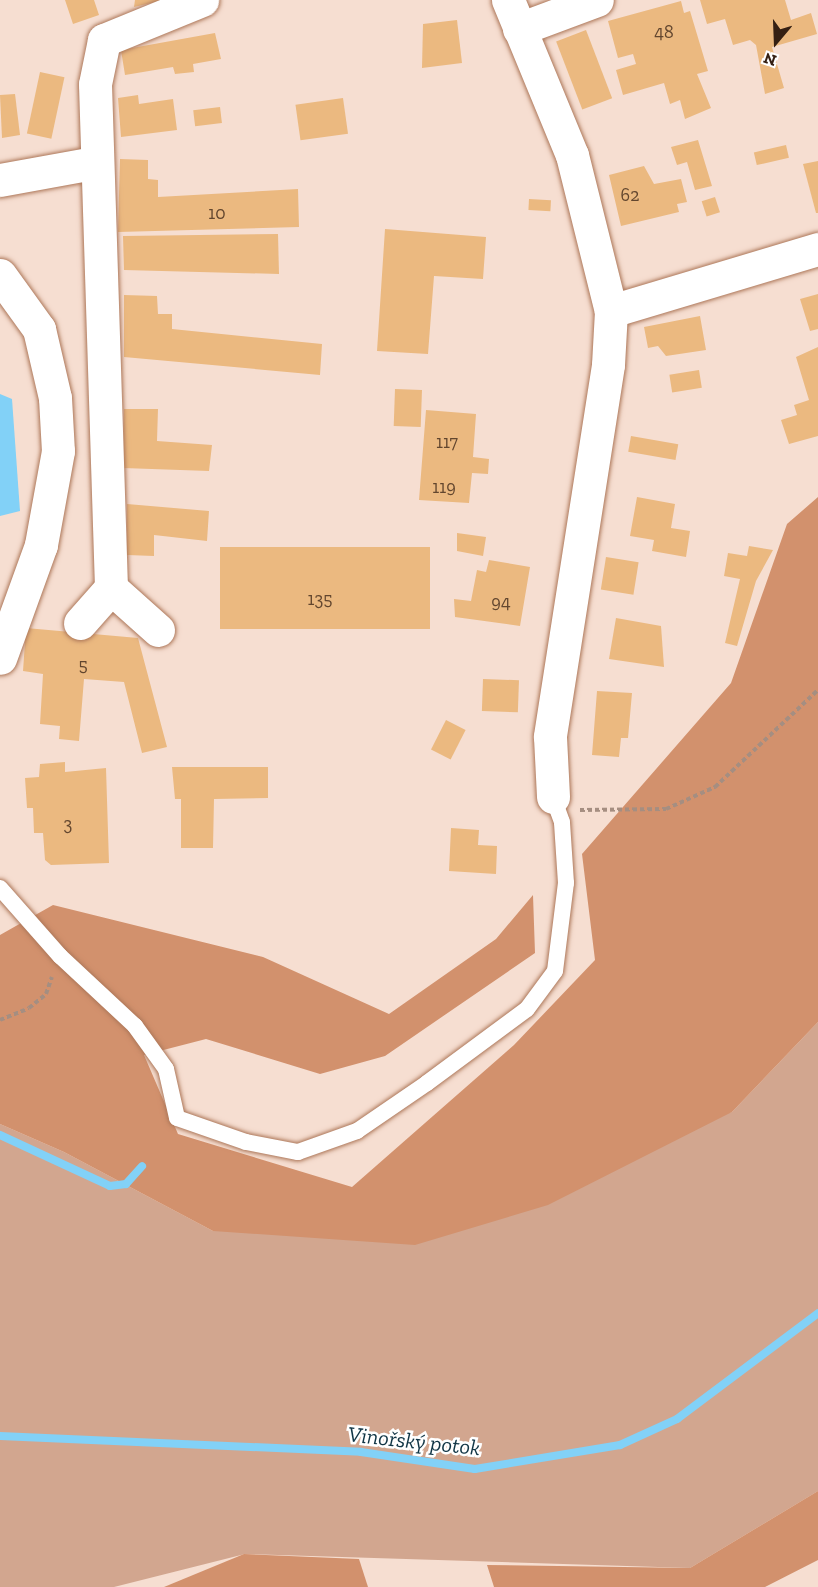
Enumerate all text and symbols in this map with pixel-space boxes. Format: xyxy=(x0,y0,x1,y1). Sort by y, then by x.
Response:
north arrow xyxy=(746,12,806,72)
house number: 48 xyxy=(654,21,674,43)
text: N xyxy=(761,49,779,70)
house number: 62 xyxy=(621,184,639,206)
house number: 10 xyxy=(208,202,226,224)
house number: 117 xyxy=(436,431,458,453)
house number: 119 xyxy=(432,476,456,498)
house number: 135 xyxy=(308,588,332,610)
house number: 94 xyxy=(491,591,511,613)
house number: 5 xyxy=(78,654,88,676)
house number: 3 xyxy=(64,813,72,835)
water label: Vinořský potok xyxy=(347,1421,481,1461)

